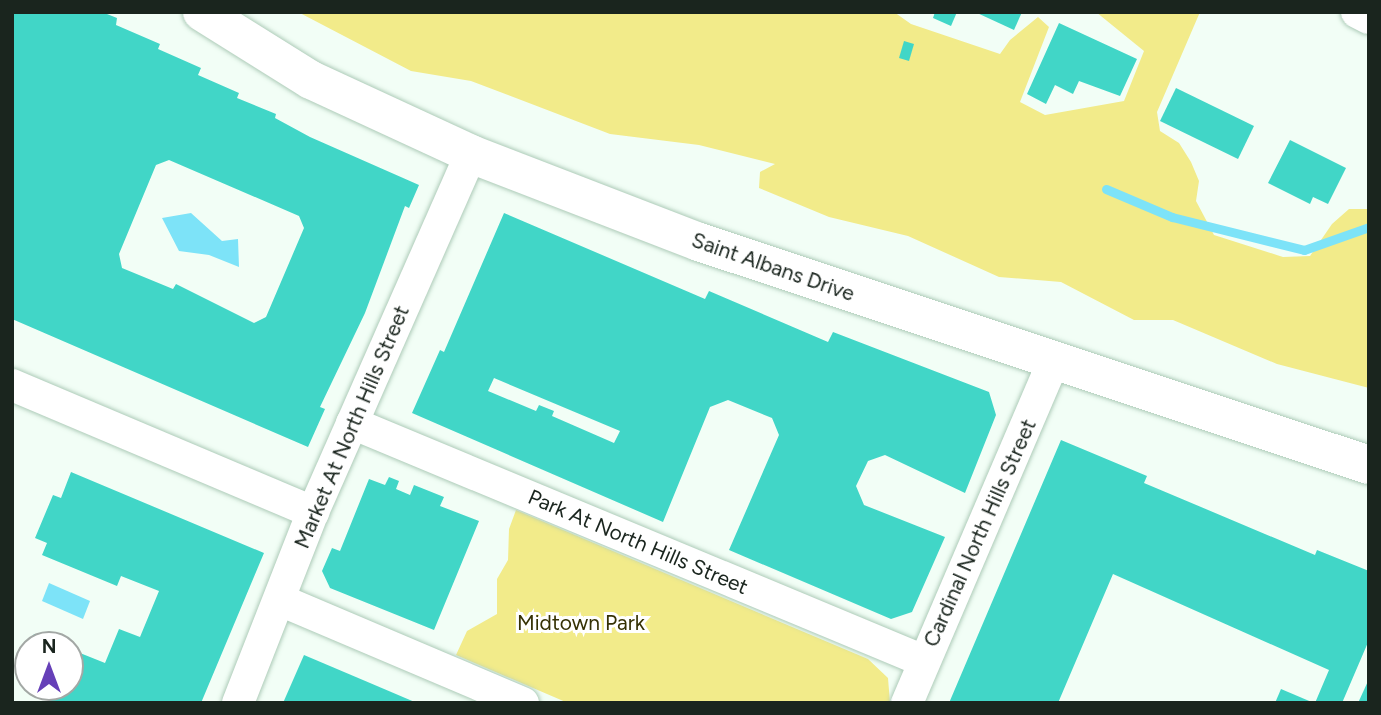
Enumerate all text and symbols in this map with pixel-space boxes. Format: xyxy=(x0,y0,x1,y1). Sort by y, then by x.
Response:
street label: Saint Albans Drive xyxy=(688,227,858,307)
street label: Market At North Hills Street xyxy=(289,302,415,552)
street label: Cardinal North Hills Street xyxy=(918,415,1042,651)
street label: Park At North Hills Street xyxy=(524,484,752,600)
park label: Midtown Park xyxy=(517,610,645,636)
north arrow xyxy=(14,631,84,701)
text: N xyxy=(42,635,56,658)

